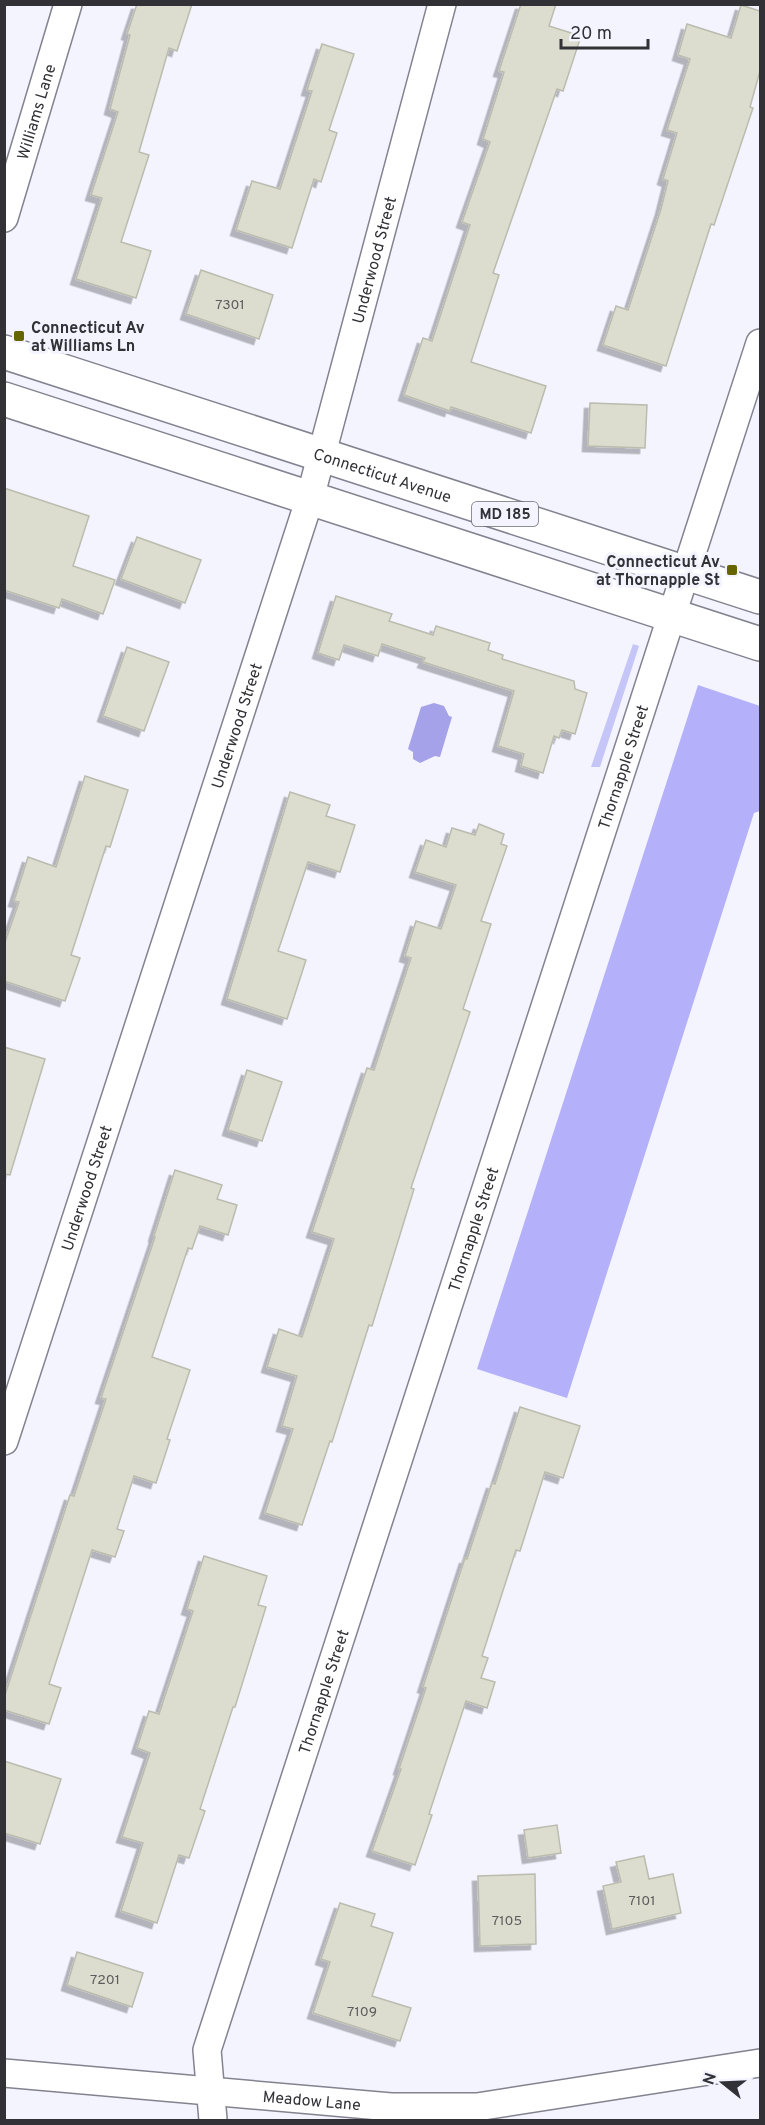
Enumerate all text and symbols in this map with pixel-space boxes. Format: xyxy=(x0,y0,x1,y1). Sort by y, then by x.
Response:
scale bar xyxy=(561,12,648,50)
text: 20 m xyxy=(570,23,612,46)
street label: Williams Lane xyxy=(14,62,61,162)
street label: Underwood Street xyxy=(349,194,402,326)
house number: 7301 xyxy=(215,297,245,314)
place label: Connecticut Av at Williams Ln xyxy=(31,319,145,357)
marker: Connecticut Av at Williams Ln xyxy=(12,329,26,343)
street label: Connecticut Avenue xyxy=(310,445,454,508)
road number: MD 185 xyxy=(472,502,538,526)
place label: Connecticut Av at Thornapple St xyxy=(596,553,720,591)
marker: Connecticut Av at Thornapple St xyxy=(725,563,739,577)
street label: Underwood Street xyxy=(208,661,268,792)
street label: Thornapple Street xyxy=(595,703,654,832)
street label: Underwood Street xyxy=(58,1123,118,1254)
street label: Thornapple Street xyxy=(445,1165,504,1295)
street label: Thornapple Street xyxy=(295,1627,355,1757)
house number: 7101 xyxy=(629,1893,656,1910)
house number: 7105 xyxy=(492,1913,522,1930)
house number: 7201 xyxy=(90,1972,120,1989)
house number: 7109 xyxy=(347,2004,377,2021)
north arrow xyxy=(693,2053,753,2113)
text: N xyxy=(699,2070,722,2088)
street label: Meadow Lane xyxy=(262,2088,362,2116)

